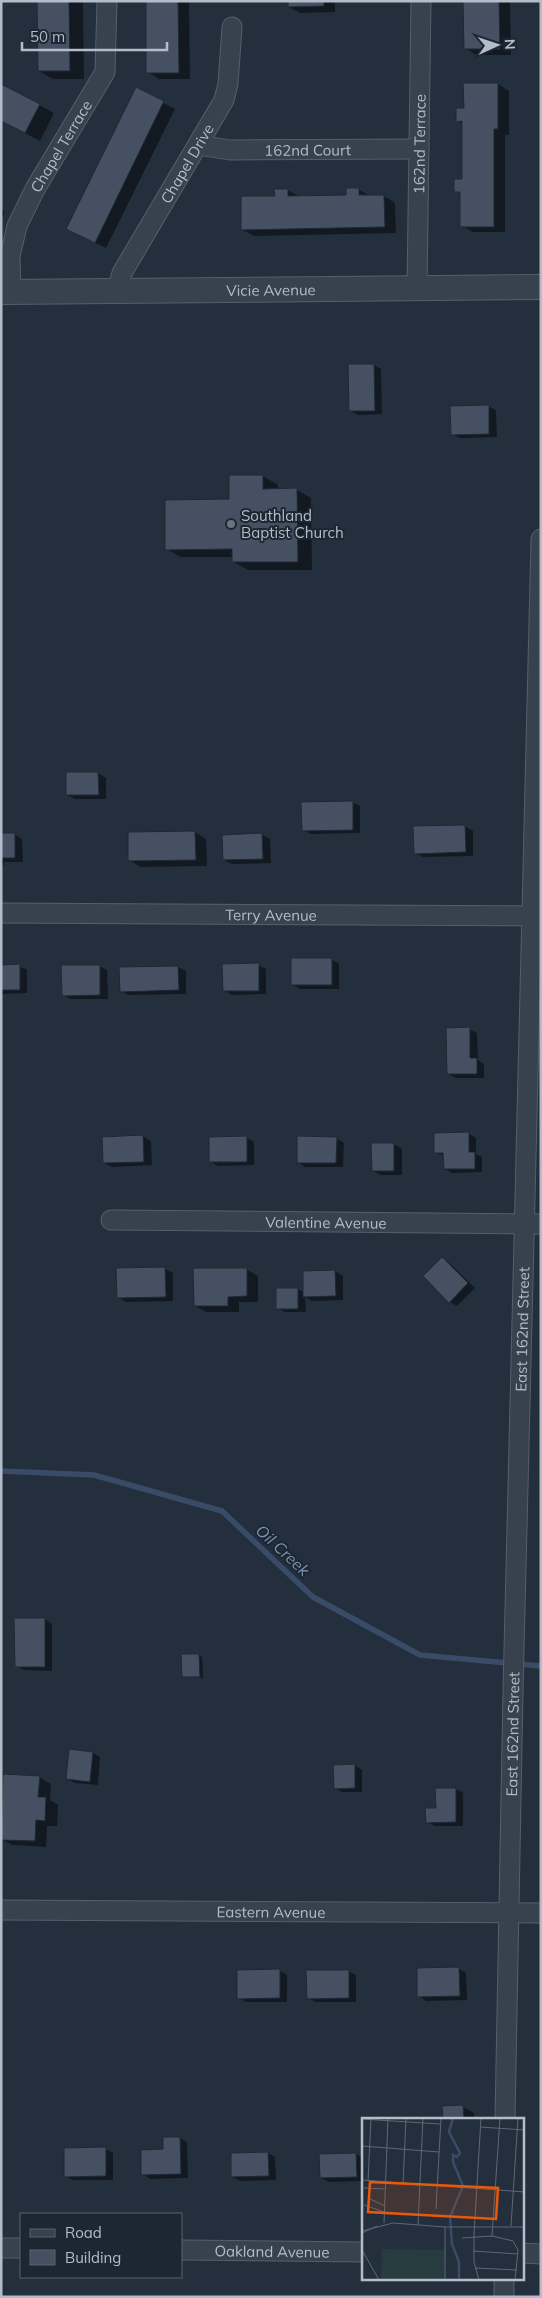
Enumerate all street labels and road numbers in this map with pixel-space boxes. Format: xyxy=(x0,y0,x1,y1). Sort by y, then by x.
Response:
street label: 162nd Terrace xyxy=(409,94,429,194)
street label: Chapel Terrace xyxy=(26,96,96,196)
street label: Chapel Drive xyxy=(156,120,217,207)
street label: 162nd Court xyxy=(264,140,351,159)
street label: Vicie Avenue xyxy=(226,280,316,299)
street label: Terry Avenue xyxy=(225,905,317,924)
street label: Valentine Avenue xyxy=(265,1212,387,1232)
street label: East 162nd Street xyxy=(511,1267,533,1392)
street label: East 162nd Street xyxy=(502,1672,523,1797)
street label: Eastern Avenue xyxy=(216,1902,326,1921)
street label: Oakland Avenue xyxy=(214,2241,330,2261)

